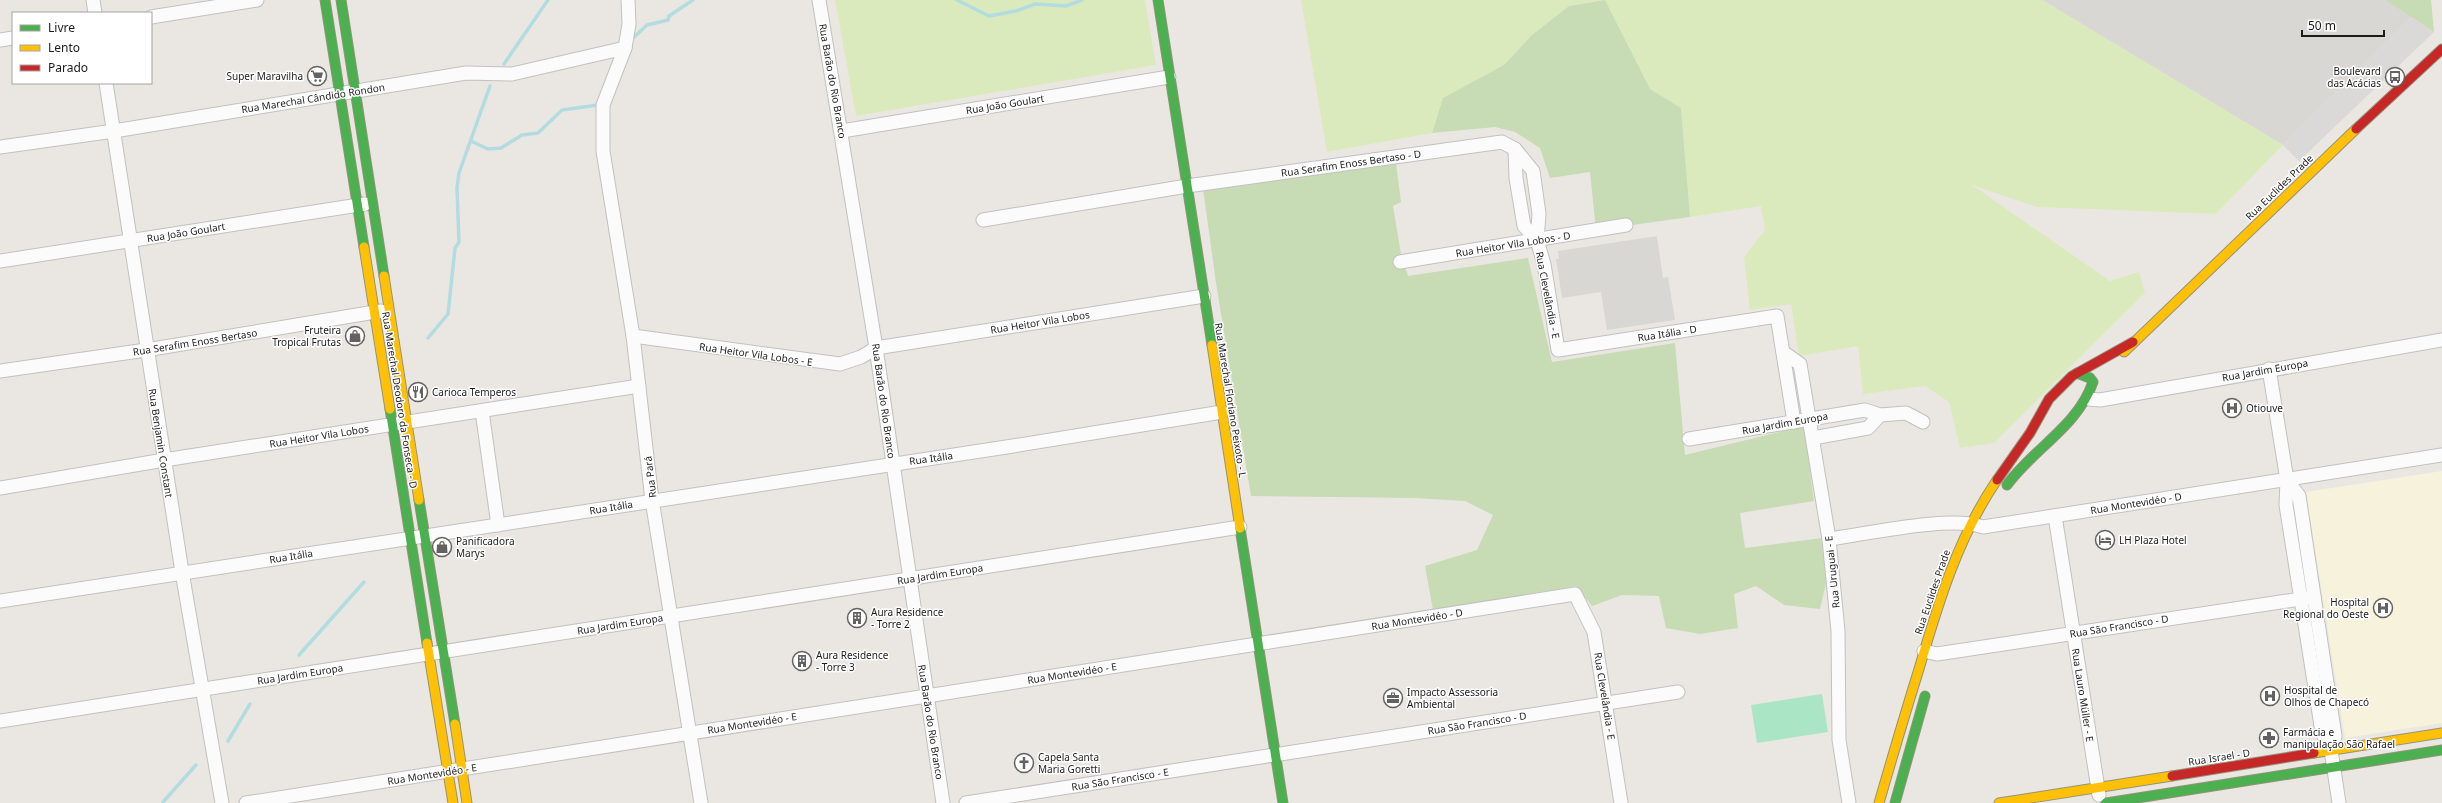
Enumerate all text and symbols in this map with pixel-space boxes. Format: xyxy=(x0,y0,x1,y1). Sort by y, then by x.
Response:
legend xyxy=(12,12,152,84)
scale bar xyxy=(2302,12,2384,38)
text: 50 m xyxy=(2308,17,2336,34)
text: Livre xyxy=(48,19,75,36)
street label: Rua Barão do Rio Branco xyxy=(816,23,850,139)
text: Lento xyxy=(48,39,80,56)
text: Parado xyxy=(48,59,88,76)
place label: Boulevard das Acácias xyxy=(2327,64,2381,90)
supermarket icon: Super Maravilha xyxy=(306,65,328,87)
bus stop icon: Boulevard das Acácias xyxy=(2384,66,2406,88)
place label: Super Maravilha xyxy=(227,69,303,83)
street label: Rua Marechal Cândido Rondon xyxy=(240,80,386,116)
street label: Rua João Goulart xyxy=(965,91,1046,117)
street label: Rua Serafim Enoss Bertaso - D xyxy=(1280,146,1422,180)
street label: Rua Euclides Prade xyxy=(2242,151,2316,223)
street label: Rua João Goulart xyxy=(146,219,227,245)
street label: Rua Heitor Vila Lobos - D xyxy=(1455,228,1571,260)
street label: Rua Clevelândia - E xyxy=(1533,250,1563,340)
street label: Rua Heitor Vila Lobos xyxy=(989,307,1091,337)
street label: Rua Marechal Deodoro da Fonseca - D xyxy=(379,311,421,489)
street label: Rua Itália - D xyxy=(1636,321,1698,345)
street label: Rua Marechal Floriano Peixoto - L xyxy=(1212,322,1250,478)
place label: Fruteira Tropical Frutas xyxy=(272,323,341,349)
street label: Rua Serafim Enoss Bertaso xyxy=(132,325,258,359)
shop icon: Fruteira Tropical Frutas xyxy=(344,325,366,347)
street label: Rua Heitor Vila Lobos - E xyxy=(698,339,814,369)
street label: Rua Barão do Rio Branco xyxy=(869,342,899,460)
street label: Rua Jardim Europa xyxy=(2221,356,2309,384)
restaurant icon: Carioca Temperos xyxy=(407,381,429,403)
place label: Carioca Temperos xyxy=(432,385,516,399)
street label: Rua Benjamin Constant xyxy=(145,387,177,499)
hospital icon: Otiouve xyxy=(2221,397,2243,419)
place label: Otiouve xyxy=(2246,401,2283,415)
street label: Rua Jardim Europa xyxy=(1741,409,1829,437)
street label: Rua Heitor Vila Lobos xyxy=(268,421,370,451)
street label: Rua Itália xyxy=(908,448,954,468)
street label: Rua Pará xyxy=(641,455,659,499)
street label: Rua Montevidéo - D xyxy=(2089,489,2183,517)
street label: Rua Itália xyxy=(588,497,634,517)
hotel icon: LH Plaza Hotel xyxy=(2094,529,2116,551)
place label: LH Plaza Hotel xyxy=(2119,533,2187,547)
place label: Panificadora Marys xyxy=(456,534,515,560)
street label: Rua Uruguai - E xyxy=(1821,535,1843,609)
shop icon: Panificadora Marys xyxy=(431,536,453,558)
street label: Rua Itália xyxy=(268,546,314,566)
street label: Rua Euclides Prade xyxy=(1911,547,1953,636)
street label: Rua Jardim Europa xyxy=(896,560,984,588)
place label: Hospital Regional do Oeste xyxy=(2283,595,2369,621)
hospital icon: Hospital Regional do Oeste xyxy=(2372,597,2394,619)
place label: Aura Residence - Torre 2 xyxy=(871,605,944,631)
street label: Rua Montevidéo - D xyxy=(1370,605,1464,633)
building icon: Aura Residence - Torre 2 xyxy=(846,607,868,629)
street label: Rua Jardim Europa xyxy=(576,610,664,638)
street label: Rua São Francisco - D xyxy=(2069,611,2169,641)
street label: Rua Lauro Müller - E xyxy=(2069,647,2097,743)
place label: Aura Residence - Torre 3 xyxy=(816,648,889,674)
building icon: Aura Residence - Torre 3 xyxy=(791,650,813,672)
street label: Rua Clevelândia - E xyxy=(1591,651,1619,741)
street label: Rua Montevidéo - E xyxy=(1026,659,1118,687)
street label: Rua Jardim Europa xyxy=(256,660,344,688)
street label: Rua Barão do Rio Branco xyxy=(915,664,947,780)
place label: Hospital de Olhos de Chapecó xyxy=(2284,683,2369,709)
place label: Impacto Assessoria Ambiental xyxy=(1407,685,1498,711)
hospital icon: Hospital de Olhos de Chapecó xyxy=(2259,685,2281,707)
office icon: Impacto Assessoria Ambiental xyxy=(1382,687,1404,709)
street label: Rua São Francisco - D xyxy=(1427,708,1527,738)
street label: Rua Montevidéo - E xyxy=(706,709,798,737)
place label: Farmácia e manipulação São Rafael xyxy=(2283,725,2395,751)
pharmacy icon: Farmácia e manipulação São Rafael xyxy=(2258,727,2280,749)
street label: Rua Israel - D xyxy=(2187,745,2251,769)
place label: Capela Santa Maria Goretti xyxy=(1038,750,1100,776)
church icon: Capela Santa Maria Goretti xyxy=(1013,752,1035,774)
street label: Rua Montevidéo - E xyxy=(386,760,478,788)
street label: Rua São Francisco - E xyxy=(1070,764,1170,794)

